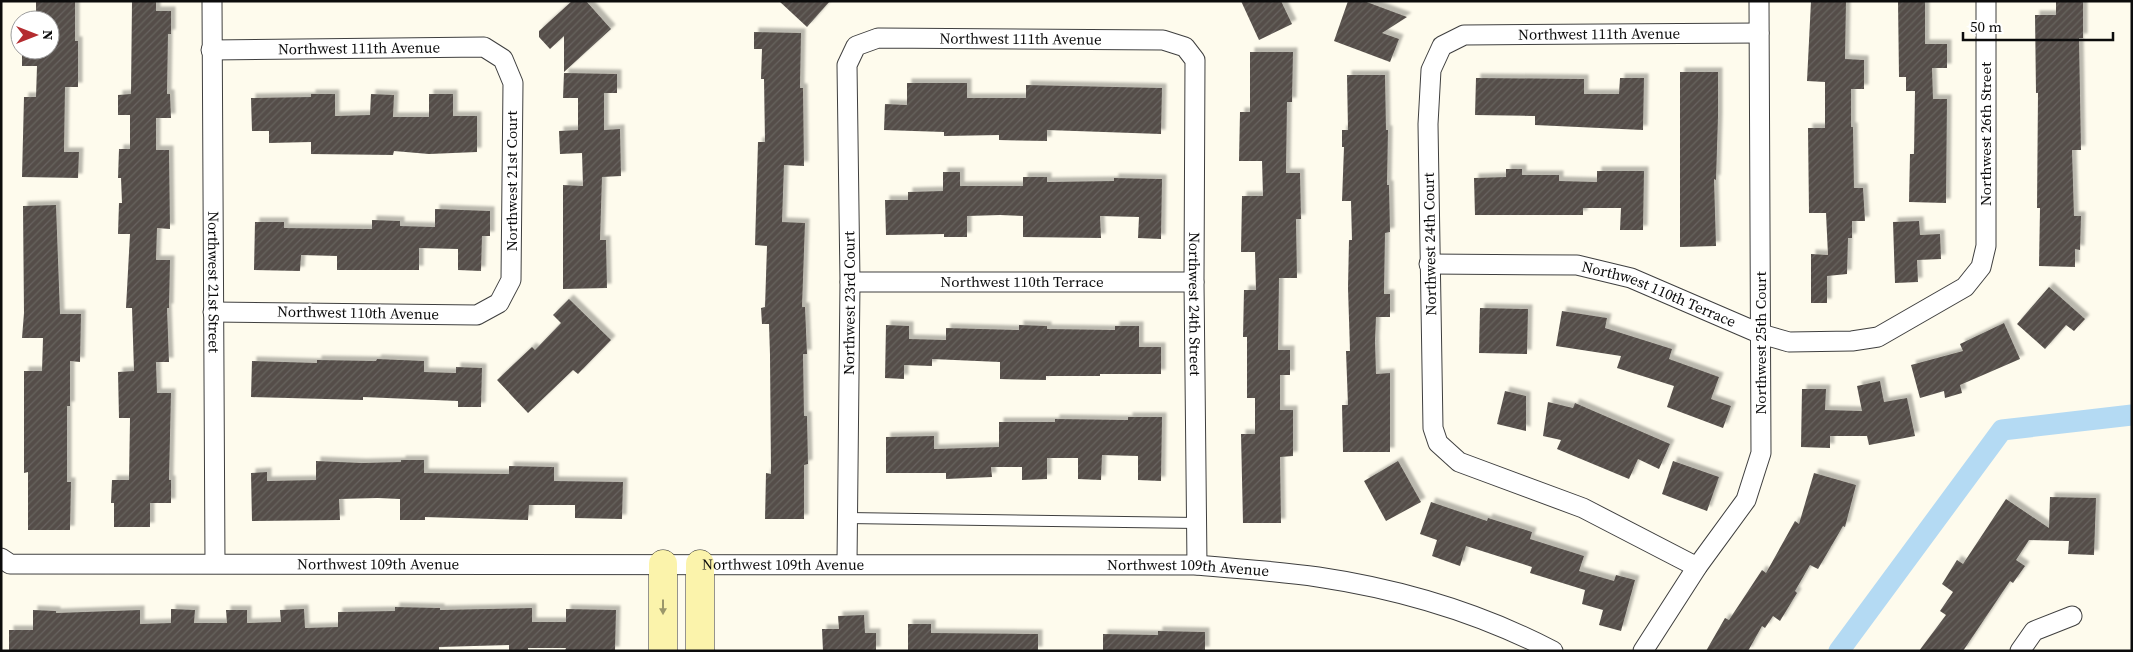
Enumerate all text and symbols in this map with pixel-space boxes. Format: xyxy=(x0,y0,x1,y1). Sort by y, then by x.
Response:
north arrow xyxy=(10,10,60,60)
scale bar xyxy=(1963,10,2113,42)
text: 50 m xyxy=(1970,16,2002,37)
street label: Northwest 111th Avenue xyxy=(1518,23,1681,45)
street label: Northwest 111th Avenue xyxy=(939,27,1102,50)
text: N xyxy=(38,30,58,40)
street label: Northwest 111th Avenue xyxy=(278,36,441,59)
street label: Northwest 26th Street xyxy=(1975,62,1996,206)
street label: Northwest 21st Court xyxy=(501,111,522,251)
street label: Northwest 24th Court xyxy=(1418,172,1441,316)
street label: Northwest 21st Street xyxy=(203,211,225,353)
street label: Northwest 23rd Court xyxy=(838,231,860,375)
street label: Northwest 24th Street xyxy=(1184,232,1206,376)
street label: Northwest 110th Terrace xyxy=(1580,256,1740,332)
street label: Northwest 110th Terrace xyxy=(940,271,1104,292)
street label: Northwest 25th Court xyxy=(1750,271,1771,415)
street label: Northwest 110th Avenue xyxy=(277,301,440,324)
street label: Northwest 109th Avenue xyxy=(297,553,460,574)
street label: Northwest 109th Avenue xyxy=(702,554,865,575)
street label: Northwest 109th Avenue xyxy=(1107,554,1270,581)
one-way arrow xyxy=(659,600,667,616)

